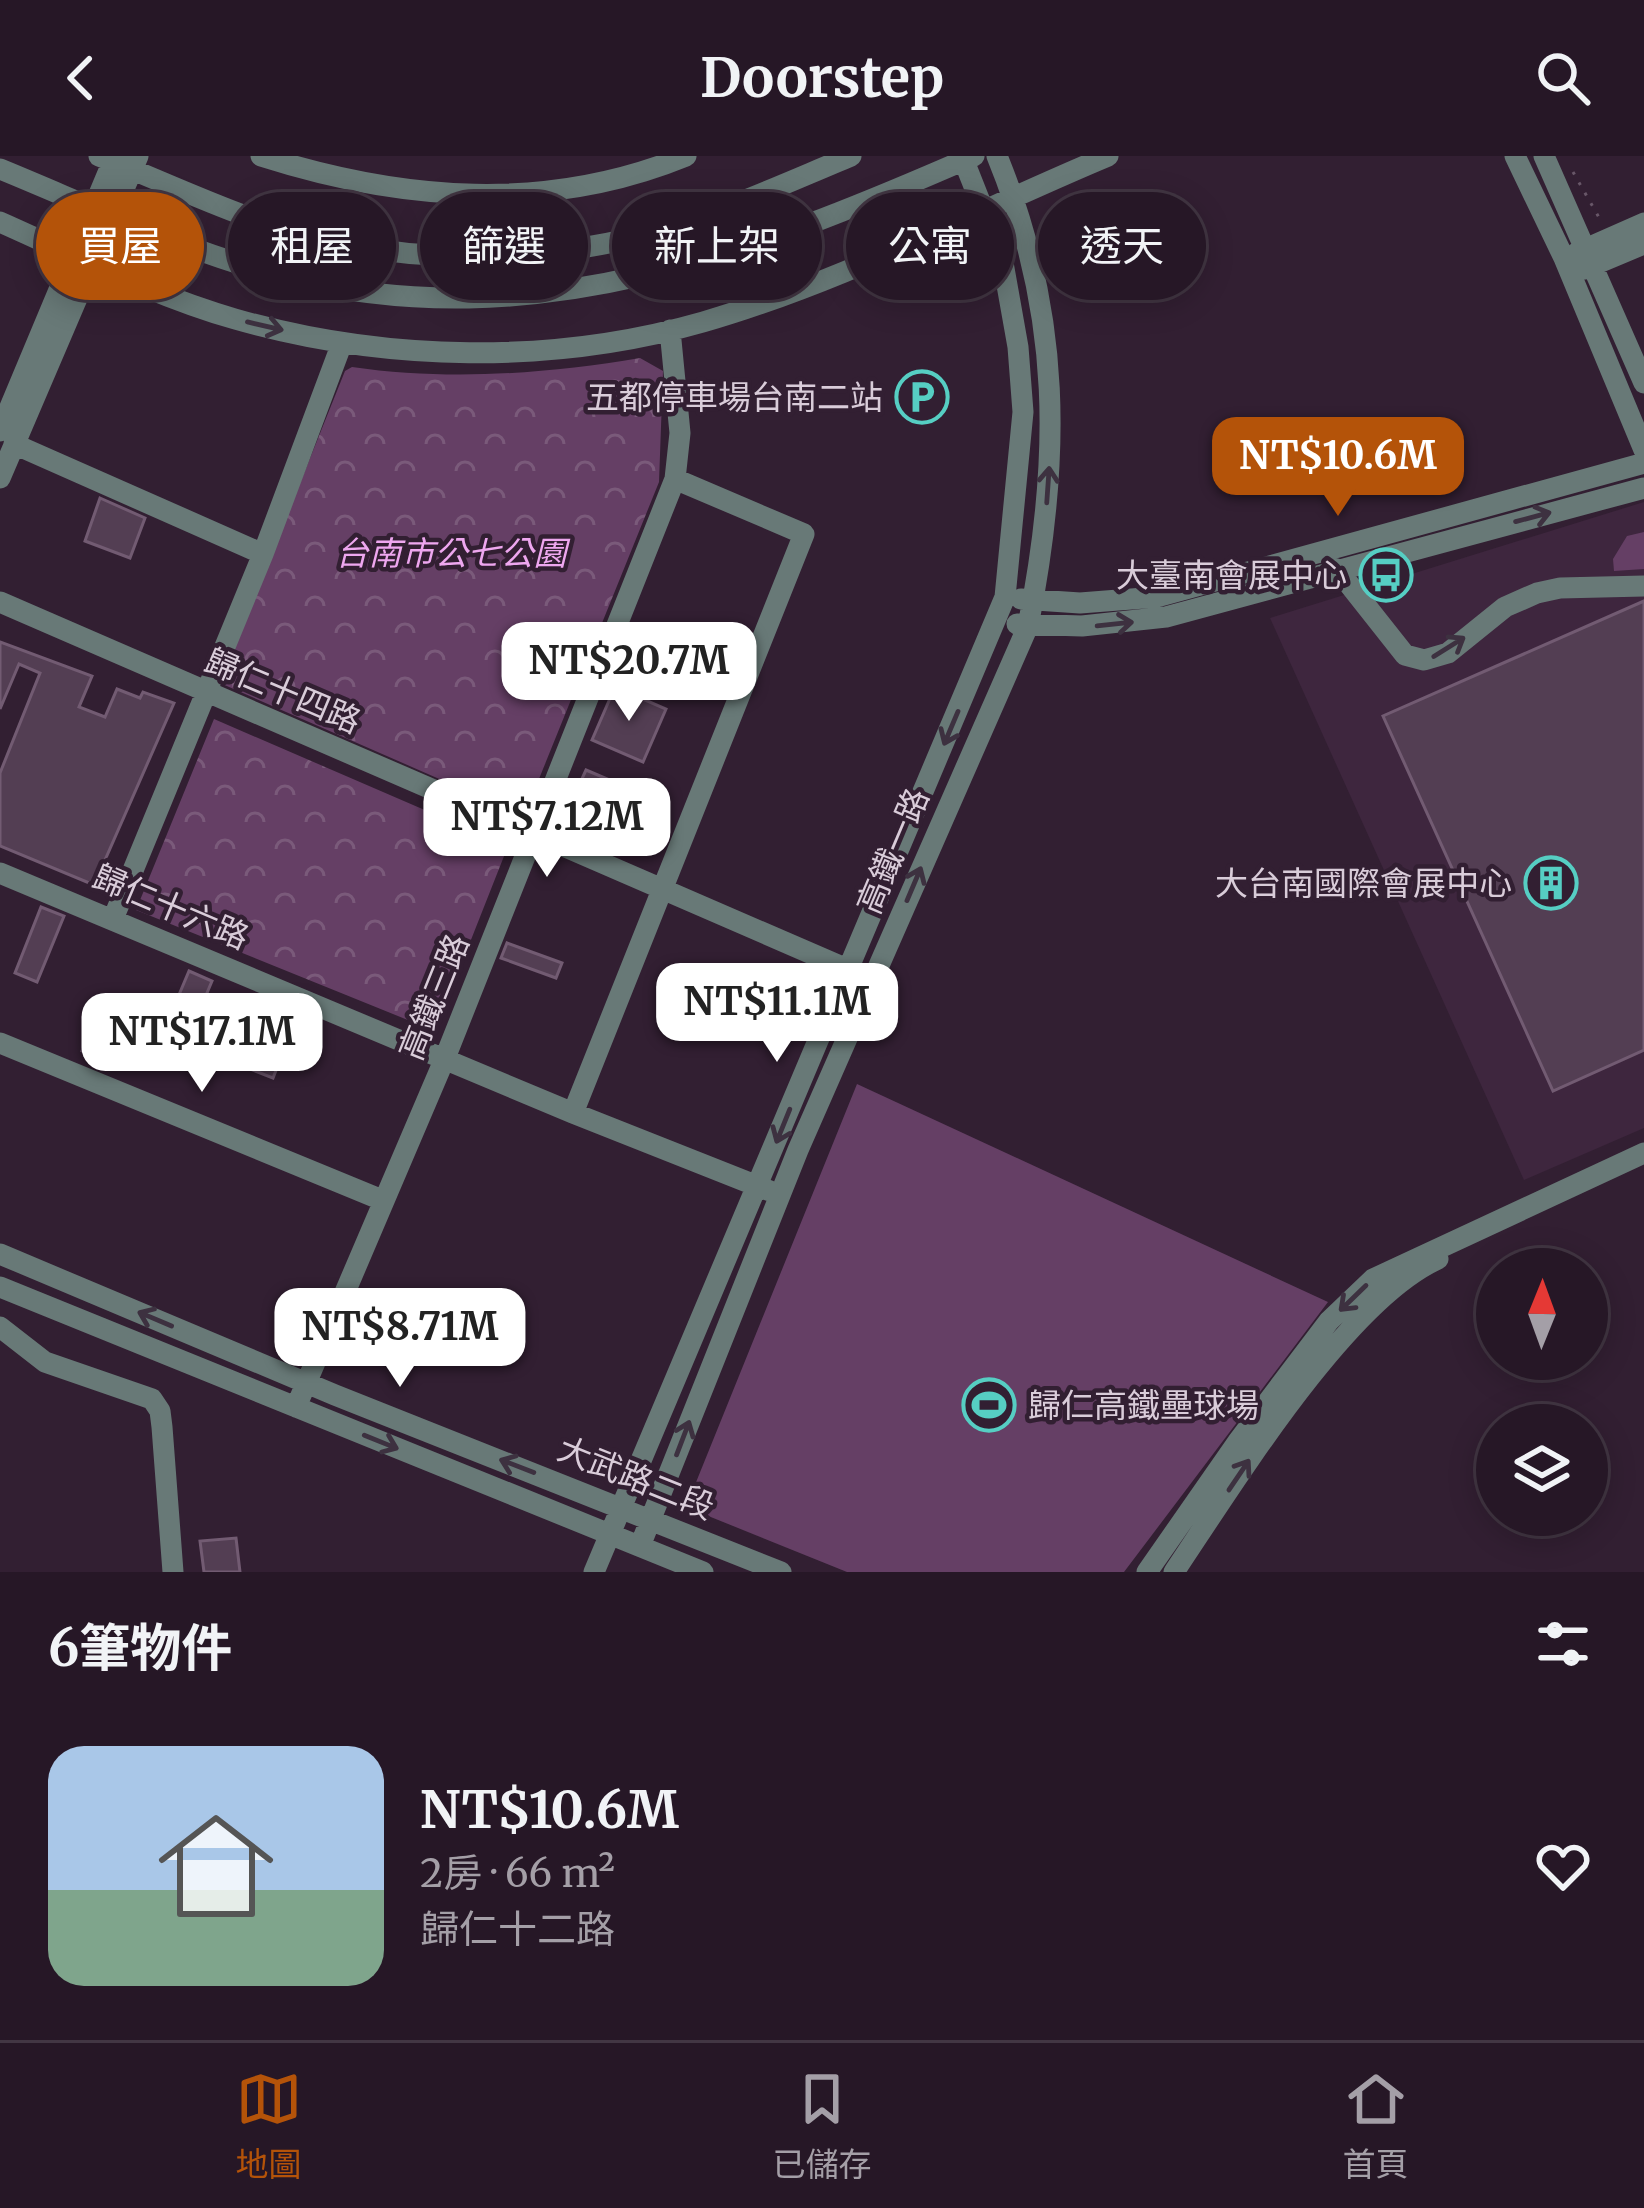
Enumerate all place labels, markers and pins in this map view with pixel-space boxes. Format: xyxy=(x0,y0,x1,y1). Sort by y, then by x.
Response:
parking icon: 五都停車場台南二站 xyxy=(894,369,950,425)
place label: 五都停車場台南二站 xyxy=(586,377,883,418)
pin: NT$10.6M xyxy=(1214,417,1462,519)
bus stop icon: 大臺南會展中心 xyxy=(1358,547,1414,603)
place label: 大臺南會展中心 xyxy=(1116,555,1347,596)
pin: NT$20.7M xyxy=(505,622,753,724)
pin: NT$7.12M xyxy=(423,778,671,880)
building icon: 大台南國際會展中心 xyxy=(1523,855,1579,911)
place label: 大台南國際會展中心 xyxy=(1215,863,1512,904)
pin: NT$11.1M xyxy=(653,963,901,1065)
pin: NT$17.1M xyxy=(78,993,326,1095)
pin: NT$8.71M xyxy=(276,1288,524,1390)
sports icon: 歸仁高鐵壘球場 xyxy=(961,1377,1017,1433)
place label: 歸仁高鐵壘球場 xyxy=(1028,1385,1259,1426)

